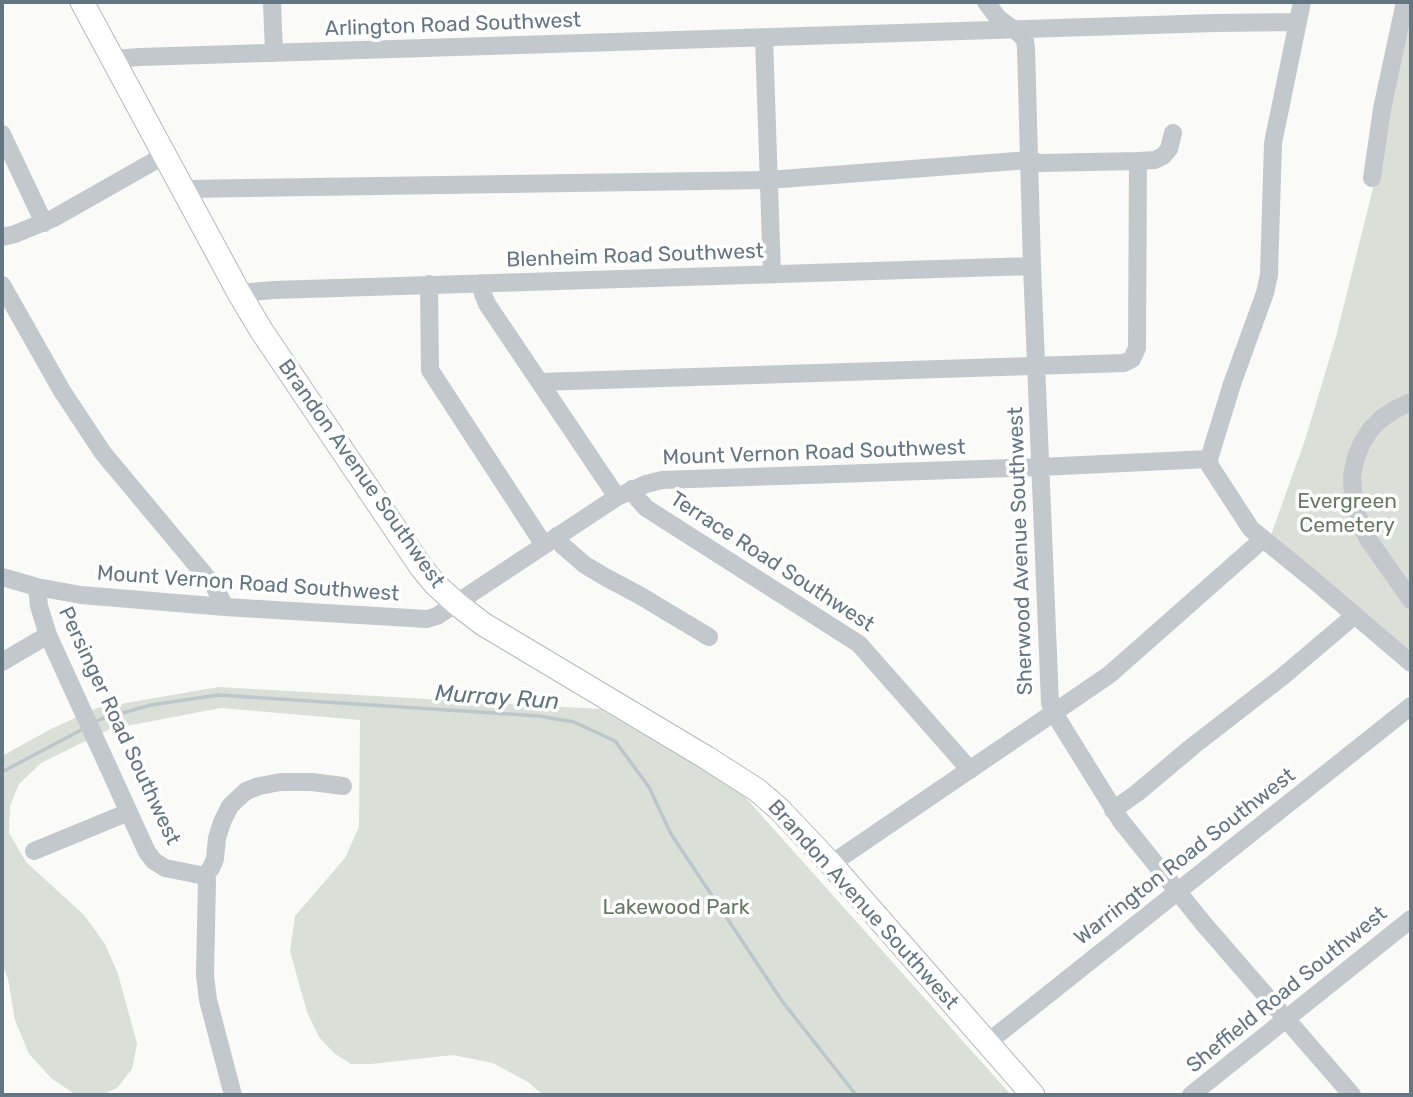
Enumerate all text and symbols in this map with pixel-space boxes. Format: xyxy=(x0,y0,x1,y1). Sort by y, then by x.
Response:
street label: Arlington Road Southwest xyxy=(324,8,582,42)
street label: Blenheim Road Southwest xyxy=(506,239,764,273)
street label: Brandon Avenue Southwest xyxy=(272,355,450,593)
street label: Sherwood Avenue Southwest xyxy=(1003,406,1039,696)
street label: Mount Vernon Road Southwest xyxy=(662,435,966,471)
street label: Terrace Road Southwest xyxy=(665,486,879,638)
park label: Evergreen Cemetery xyxy=(1297,489,1397,539)
street label: Mount Vernon Road Southwest xyxy=(96,561,400,607)
street label: Persinger Road Southwest xyxy=(53,603,185,849)
water label: Murray Run xyxy=(434,680,560,716)
street label: Warrington Road Southwest xyxy=(1070,763,1300,951)
street label: Brandon Avenue Southwest xyxy=(762,795,964,1015)
park label: Lakewood Park xyxy=(602,895,750,921)
street label: Sheffield Road Southwest xyxy=(1182,901,1392,1079)

